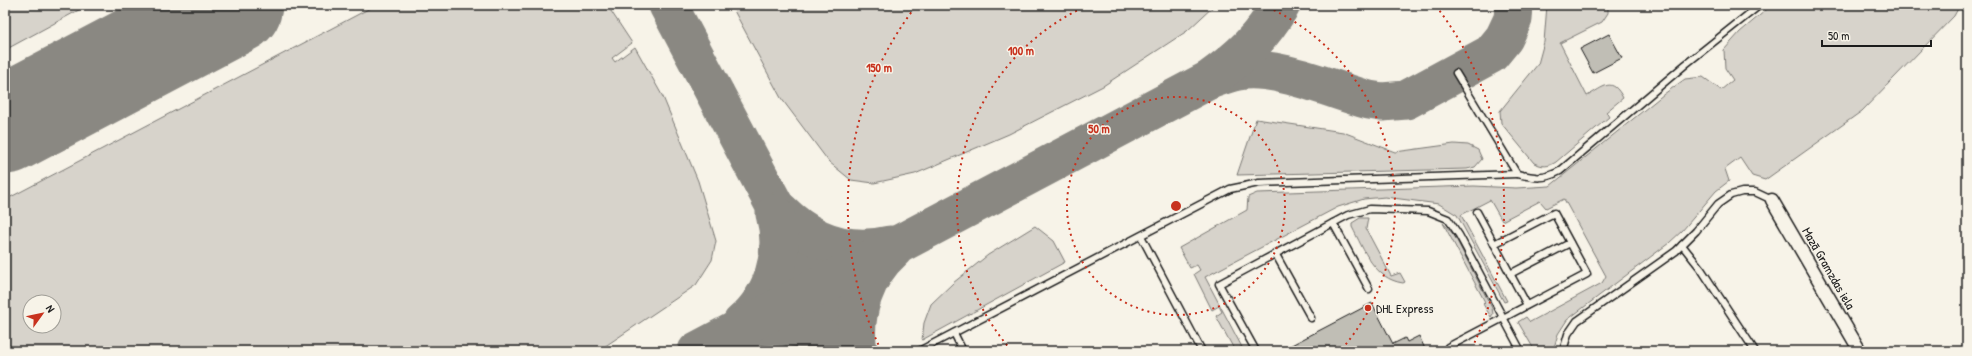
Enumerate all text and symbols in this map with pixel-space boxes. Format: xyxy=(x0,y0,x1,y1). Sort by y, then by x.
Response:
scale bar xyxy=(1822,22,1931,48)
text: 50 m xyxy=(1828,27,1849,44)
text: 100 m xyxy=(1008,42,1034,59)
text: 150 m xyxy=(866,59,892,76)
text: 50 m xyxy=(1088,120,1110,137)
centre of rings xyxy=(1169,199,1183,213)
street label: Mazā Gramzdas iela xyxy=(1798,224,1860,312)
north arrow xyxy=(22,294,62,334)
place label: DHL Express xyxy=(1376,299,1433,317)
text: N xyxy=(43,302,58,315)
marker: DHL Express xyxy=(1363,303,1373,313)

